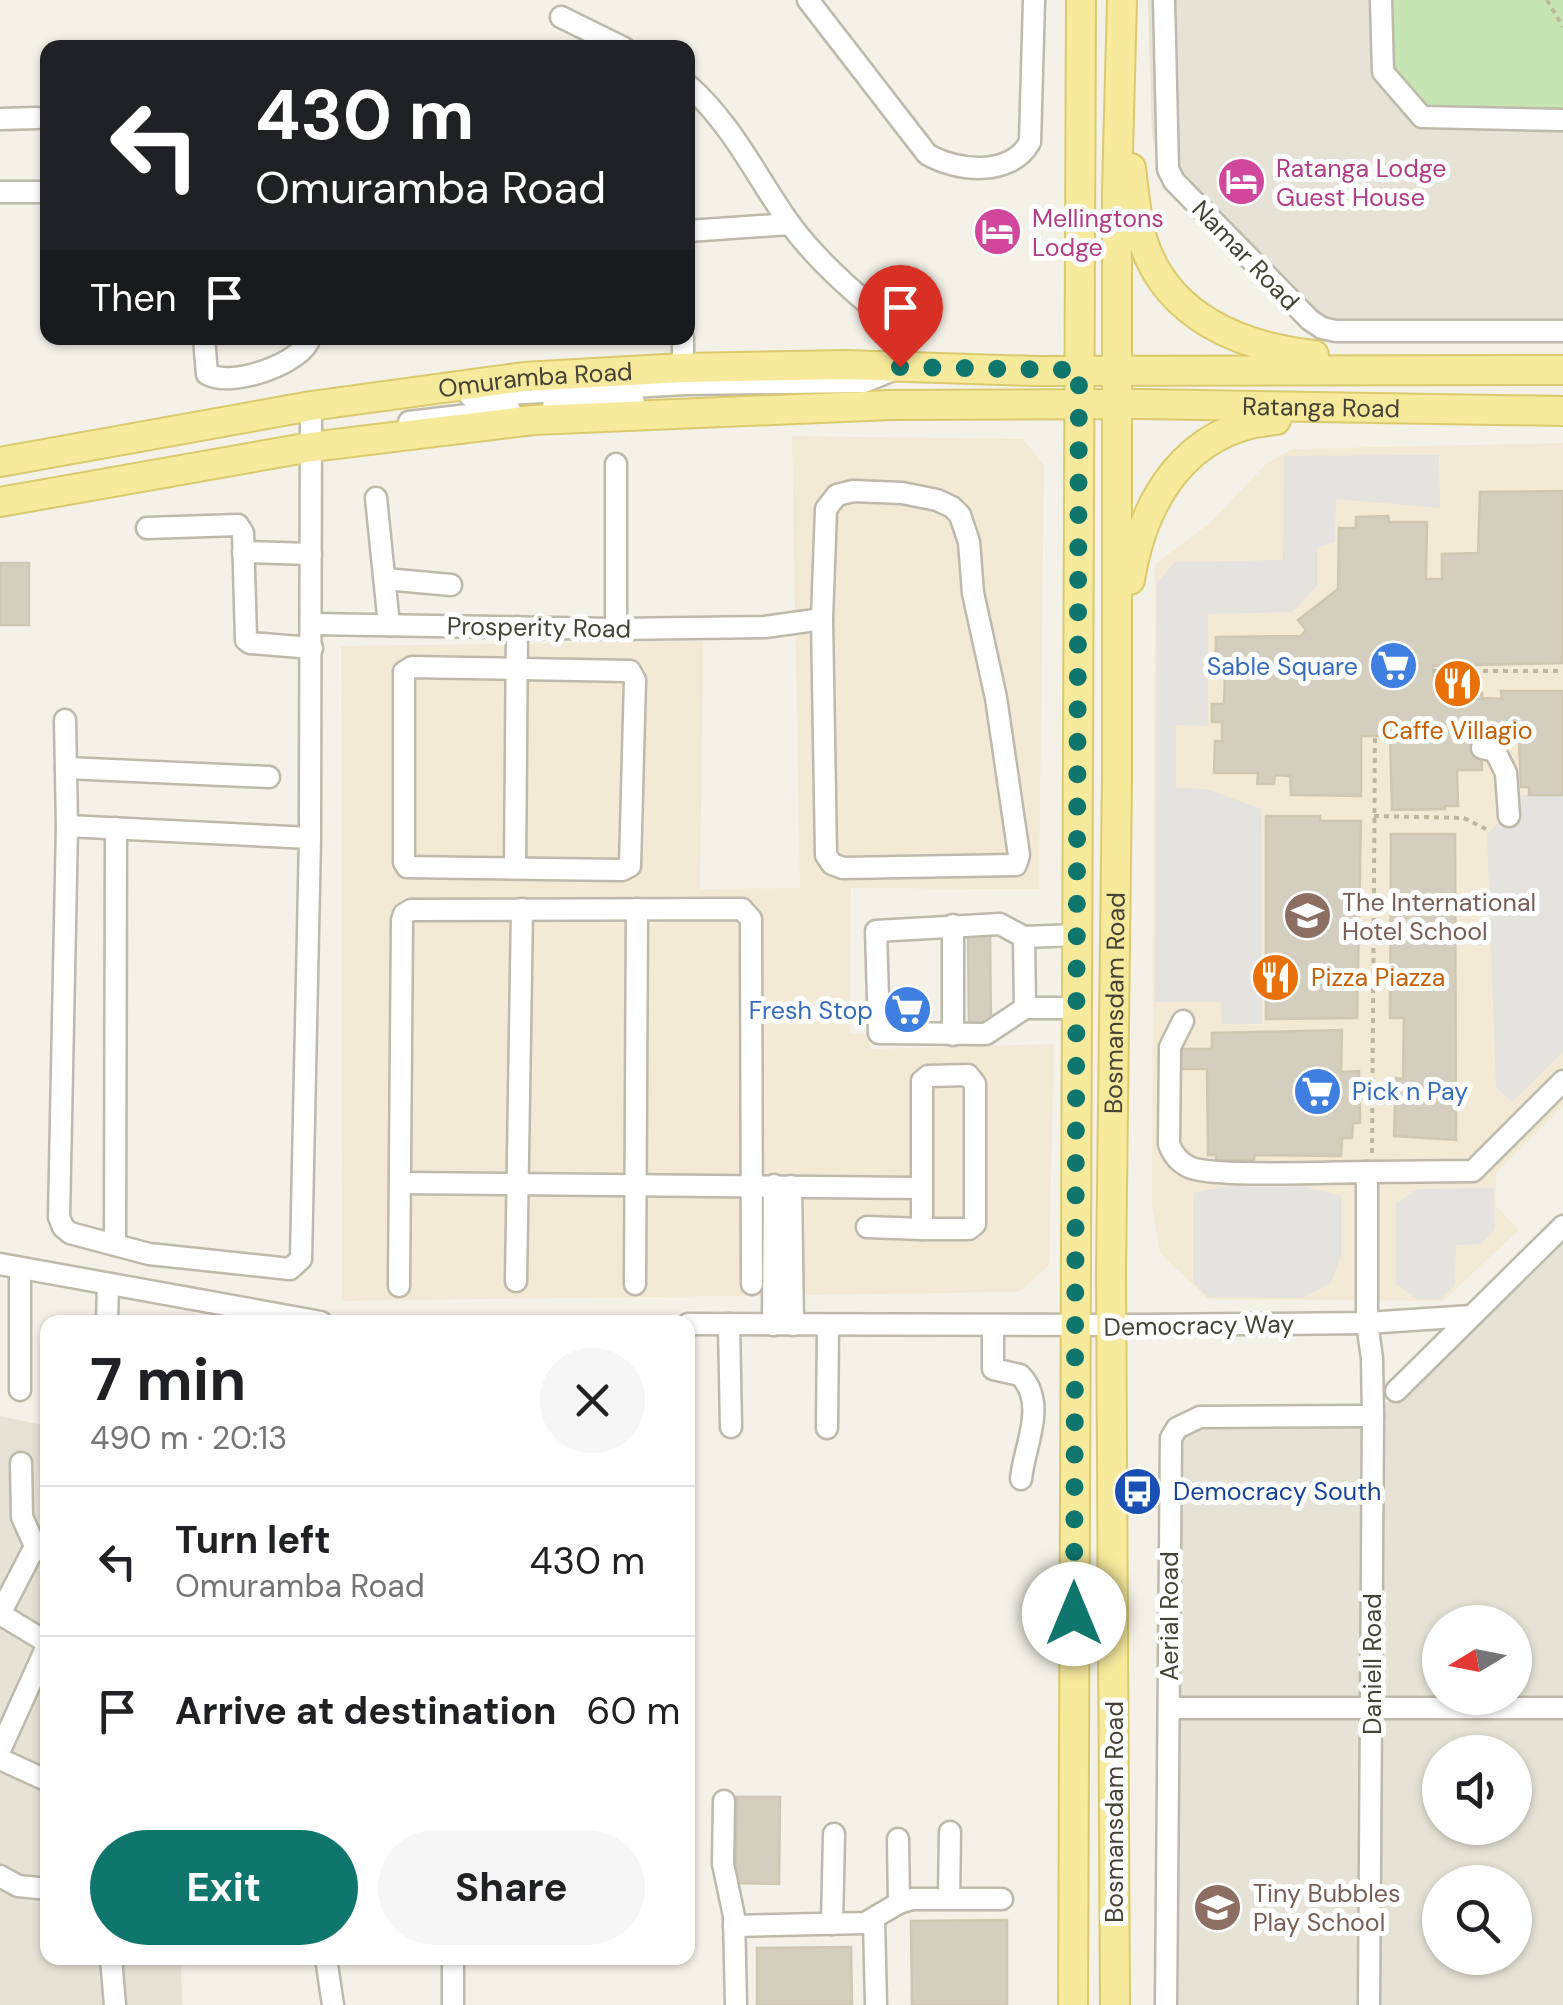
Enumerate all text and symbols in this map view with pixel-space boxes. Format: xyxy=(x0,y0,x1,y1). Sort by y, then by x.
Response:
text: 430 m xyxy=(255,70,474,161)
icon: left xyxy=(90,80,220,210)
place label: Ratanga Lodge Guest House xyxy=(1276,152,1447,214)
hotel icon: Ratanga Lodge Guest House xyxy=(1215,156,1267,208)
text: Omuramba Road xyxy=(255,158,606,217)
street label: Namar Road xyxy=(1185,193,1306,317)
place label: Mellingtons Lodge xyxy=(1032,202,1164,264)
hotel icon: Mellingtons Lodge xyxy=(971,206,1023,258)
pin xyxy=(858,265,943,368)
icon: arrive xyxy=(197,270,252,325)
text: Then xyxy=(90,273,177,323)
icon: arrive xyxy=(873,280,928,335)
street label: Omuramba Road xyxy=(436,355,633,406)
street label: Ratanga Road xyxy=(1242,390,1400,425)
street label: Prosperity Road xyxy=(447,609,631,646)
supermarket icon: Sable Square xyxy=(1367,640,1419,692)
place label: Sable Square xyxy=(1207,650,1358,683)
restaurant icon: Caffe Villagio xyxy=(1431,658,1483,710)
place label: Caffe Villagio xyxy=(1381,714,1533,747)
place label: The International Hotel School xyxy=(1342,886,1536,948)
school or university icon: The International Hotel School xyxy=(1281,890,1333,942)
street label: Bosmansdam Road xyxy=(1097,892,1133,1114)
restaurant icon: Pizza Piazza xyxy=(1250,951,1302,1003)
place label: Pizza Piazza xyxy=(1311,961,1445,994)
supermarket icon: Fresh Stop xyxy=(882,984,934,1036)
place label: Fresh Stop xyxy=(749,994,873,1027)
supermarket icon: Pick n Pay xyxy=(1291,1065,1343,1117)
place label: Pick n Pay xyxy=(1352,1075,1468,1108)
street label: Democracy Way xyxy=(1103,1307,1295,1344)
text: 7 min xyxy=(90,1340,246,1419)
button: close xyxy=(540,1348,645,1453)
text: 490 m · 20:13 xyxy=(90,1417,287,1459)
bus stop icon: Democracy South xyxy=(1112,1465,1164,1517)
place label: Democracy South xyxy=(1173,1475,1381,1508)
text: Turn left xyxy=(175,1515,331,1565)
icon: left xyxy=(90,1534,145,1589)
text: 430 m xyxy=(530,1536,645,1586)
street label: Aerial Road xyxy=(1153,1551,1186,1681)
position arrow xyxy=(1022,1562,1126,1666)
text: Omuramba Road xyxy=(175,1565,425,1607)
street label: Daniell Road xyxy=(1356,1593,1389,1735)
north arrow xyxy=(1422,1605,1532,1715)
map controls xyxy=(1422,1605,1532,1975)
icon: arrive xyxy=(90,1684,145,1739)
text: Arrive at destination xyxy=(175,1686,557,1736)
text: 60 m xyxy=(587,1686,680,1736)
street label: Bosmansdam Road xyxy=(1098,1701,1131,1923)
button: sound xyxy=(1422,1735,1532,1845)
button: Exit xyxy=(90,1830,358,1945)
button: Share xyxy=(378,1830,645,1945)
button: search xyxy=(1422,1865,1532,1975)
place label: Tiny Bubbles Play School xyxy=(1253,1877,1401,1939)
school or university icon: Tiny Bubbles Play School xyxy=(1192,1881,1244,1933)

